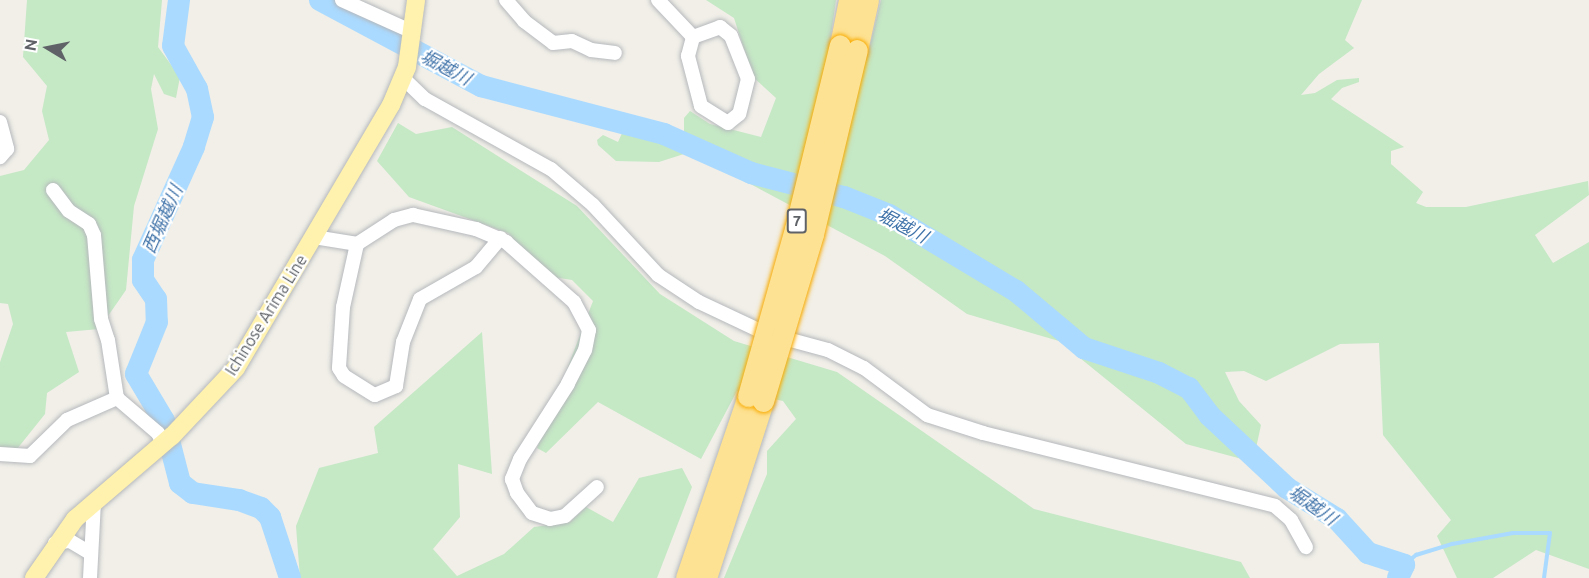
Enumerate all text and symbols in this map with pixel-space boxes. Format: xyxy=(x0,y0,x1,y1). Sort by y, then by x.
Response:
north arrow xyxy=(18,18,78,78)
text: N xyxy=(20,37,40,52)
water label: 堀越川 xyxy=(417,45,475,89)
water label: 西堀越川 xyxy=(137,182,187,256)
water label: 堀越川 xyxy=(874,203,932,247)
road number: 7 xyxy=(786,209,808,233)
street label: Ichinose Arima Line xyxy=(221,251,311,379)
water label: 堀越川 xyxy=(1285,481,1341,529)

